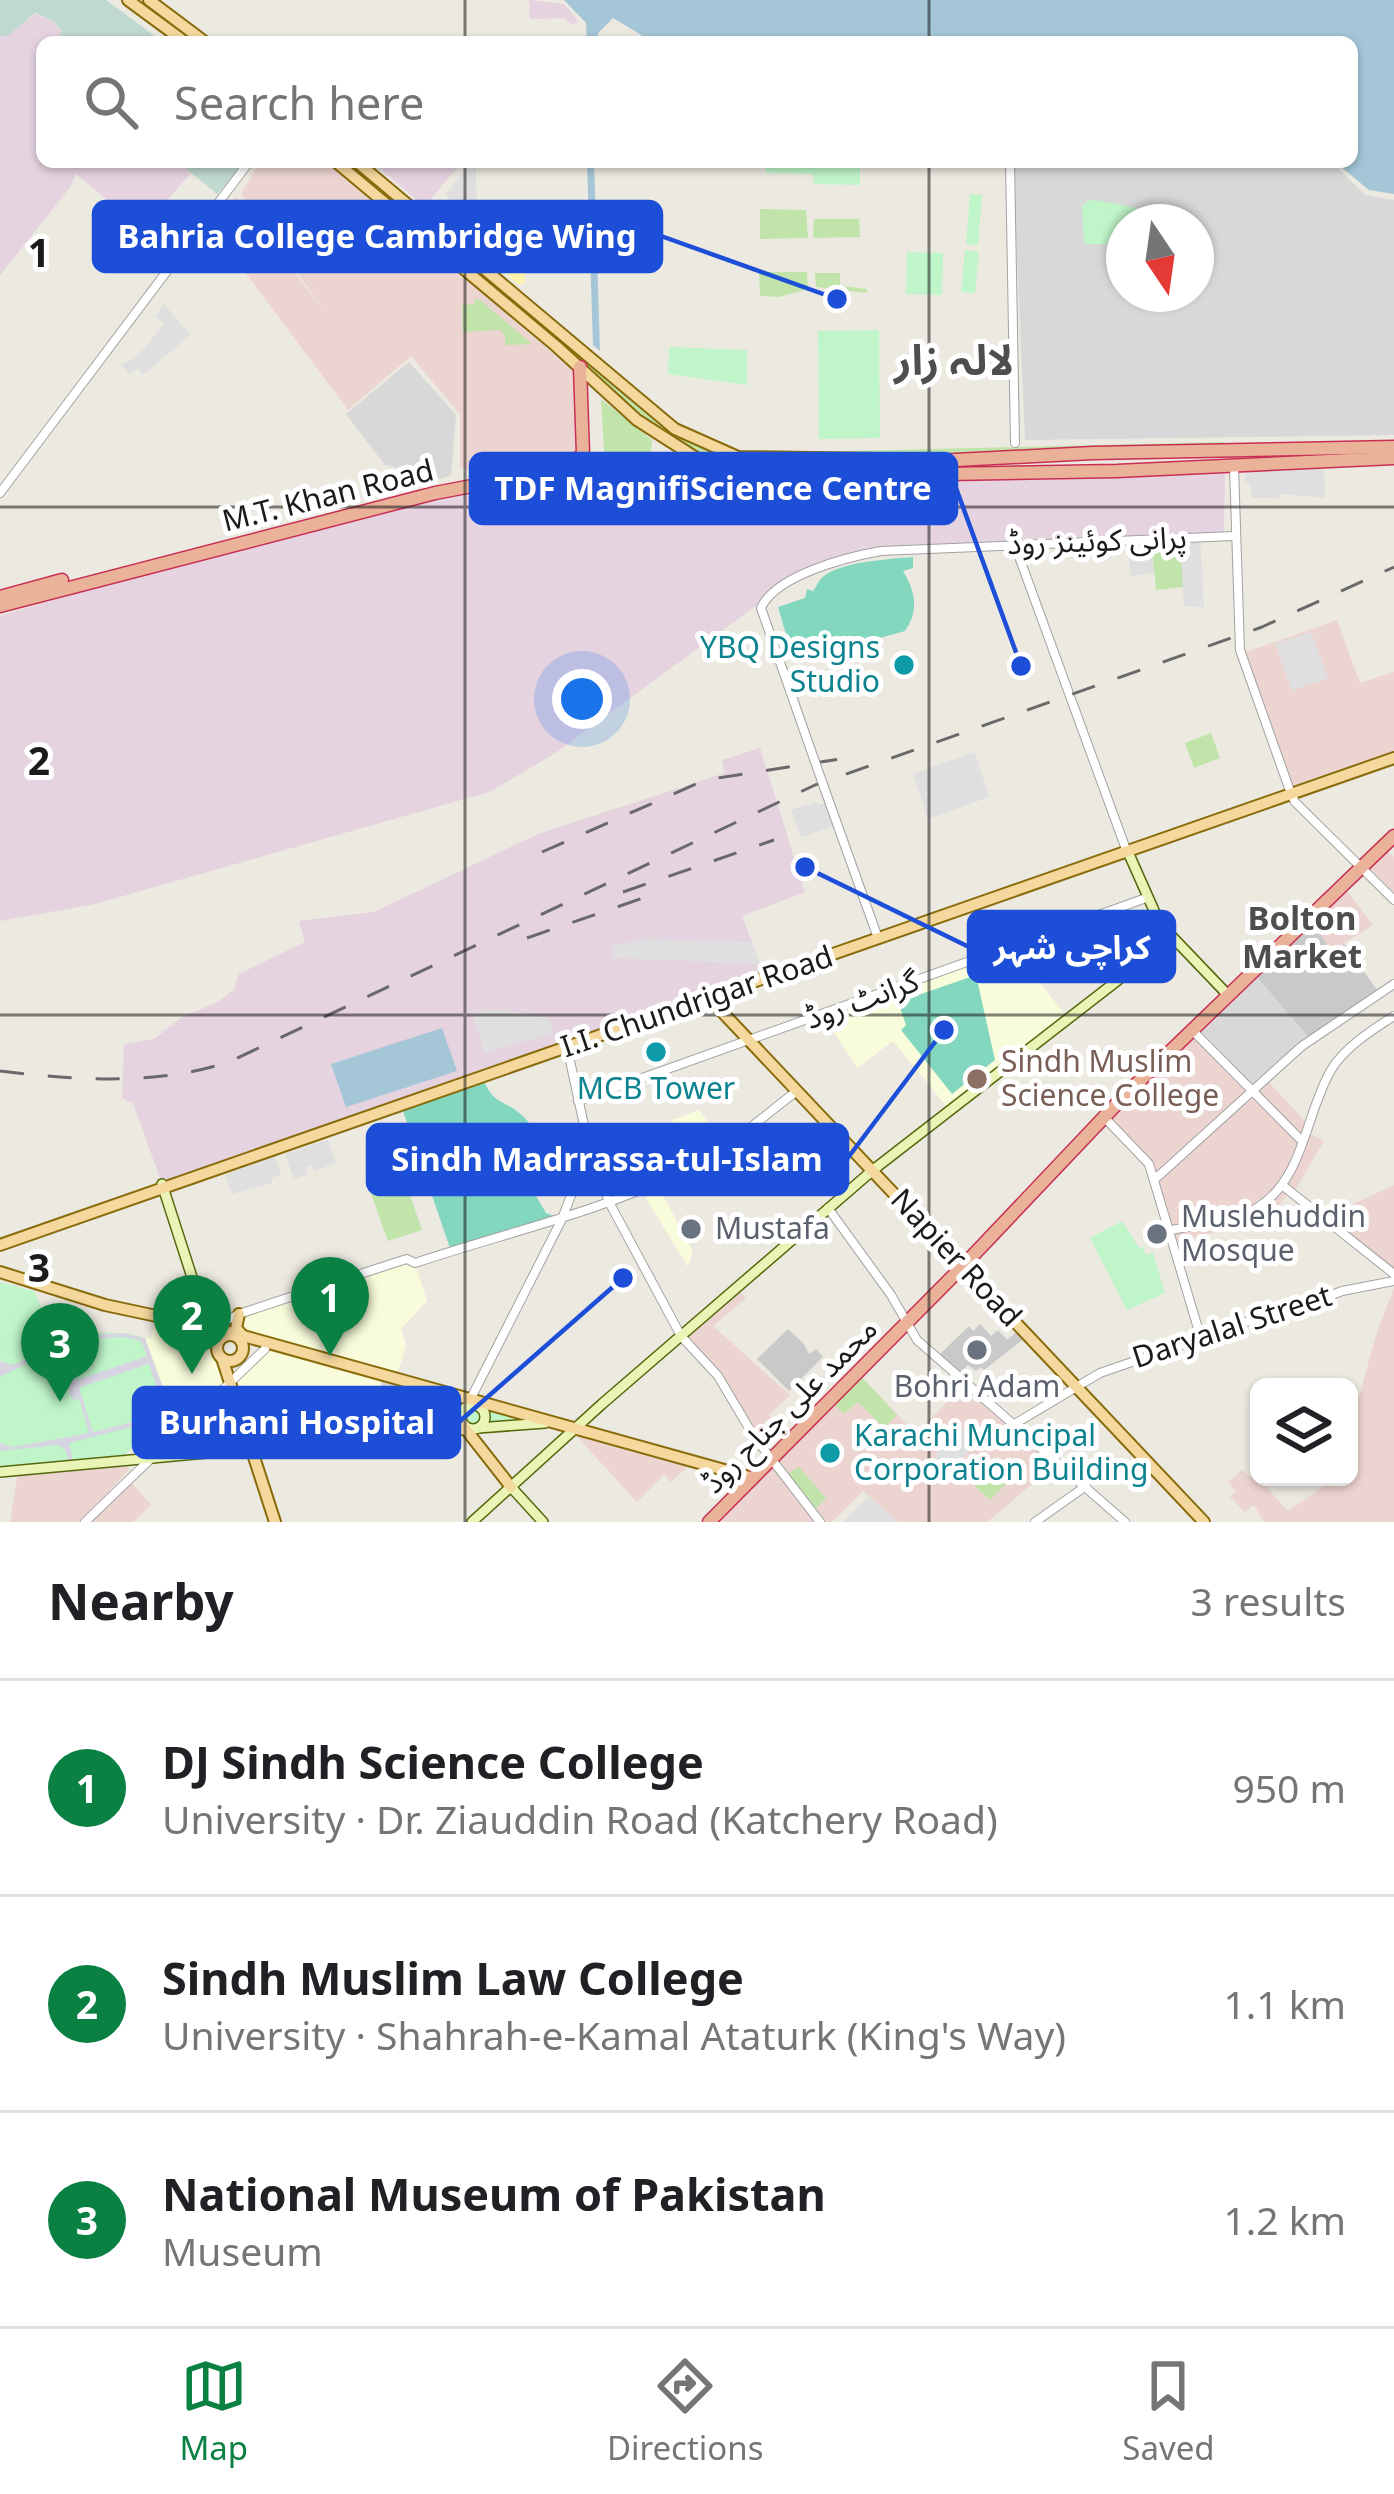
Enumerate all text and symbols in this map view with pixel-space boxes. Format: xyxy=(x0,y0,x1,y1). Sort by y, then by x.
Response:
search box xyxy=(36,36,1358,168)
icon: search xyxy=(78,69,144,135)
text: Search here xyxy=(174,72,424,133)
callout: Bahria College Cambridge Wing xyxy=(94,202,661,271)
north arrow xyxy=(1106,204,1214,312)
text: Bahria College Cambridge Wing xyxy=(117,213,637,258)
text: 1 xyxy=(28,225,50,278)
district label: لالہ زار xyxy=(892,330,1014,387)
street label: M.T. Khan Road xyxy=(218,448,438,541)
callout: TDF MagnifiScience Centre xyxy=(471,454,956,523)
text: TDF MagnifiScience Centre xyxy=(494,465,932,510)
street label: پرانی کوئینز روڈ xyxy=(1006,516,1187,563)
place label: YBQ Designs Studio xyxy=(700,626,880,701)
marker: YBQ Designs Studio xyxy=(891,652,917,678)
your location xyxy=(552,669,612,729)
text: 2 xyxy=(28,733,50,786)
district label: Bolton Market xyxy=(1242,895,1362,978)
callout: کراچی شہر xyxy=(969,912,1174,981)
text: کراچی شہر xyxy=(992,924,1151,970)
street label: I.I. Chundrigar Road xyxy=(555,935,838,1066)
street label: گرانٹ روڈ xyxy=(799,959,925,1038)
marker: MCB Tower xyxy=(643,1039,669,1065)
place label: Sindh Muslim Science College xyxy=(1001,1040,1219,1115)
marker: Sindh Muslim Science College xyxy=(964,1066,990,1092)
place label: MCB Tower xyxy=(577,1067,735,1108)
callout: Sindh Madrrassa-tul-Islam xyxy=(368,1125,847,1194)
text: Sindh Madrrassa-tul-Islam xyxy=(391,1136,823,1181)
street label: Napier Road xyxy=(882,1179,1032,1335)
place label: Muslehuddin Mosque xyxy=(1181,1195,1366,1270)
place label: Mustafa xyxy=(715,1207,830,1248)
marker: Mustafa xyxy=(678,1216,704,1242)
marker: Muslehuddin Mosque xyxy=(1144,1221,1170,1247)
text: 3 xyxy=(28,1240,50,1293)
pin: 1 xyxy=(291,1257,369,1356)
street label: Daryalal Street xyxy=(1127,1274,1337,1377)
pin: 2 xyxy=(153,1275,231,1374)
pin: 3 xyxy=(21,1303,99,1402)
street label: محمد علی جناح روڈ xyxy=(692,1308,888,1504)
marker: Bohri Adam xyxy=(964,1337,990,1363)
place label: Bohri Adam xyxy=(894,1365,1060,1406)
map controls xyxy=(1250,1378,1358,1486)
button: layers xyxy=(1250,1378,1358,1486)
callout: Burhani Hospital xyxy=(134,1388,459,1457)
text: Burhani Hospital xyxy=(159,1399,435,1444)
place label: Karachi Muncipal Corporation Building xyxy=(854,1414,1148,1489)
marker: Karachi Muncipal Corporation Building xyxy=(817,1440,843,1466)
text: Nearby xyxy=(48,1565,234,1635)
text: 3 results xyxy=(1191,1574,1346,1627)
text: DJ Sindh Science College xyxy=(162,1731,704,1792)
text: 1 xyxy=(76,1761,98,1814)
text: 950 m xyxy=(1232,1761,1346,1814)
text: University · Dr. Ziauddin Road (Katchery Road) xyxy=(162,1792,998,1845)
text: Sindh Muslim Law College xyxy=(162,1947,744,2008)
text: 2 xyxy=(76,1977,98,2030)
text: 1.1 km xyxy=(1224,1977,1346,2030)
text: University · Shahrah-e-Kamal Ataturk (King's Way) xyxy=(162,2008,1066,2061)
text: National Museum of Pakistan xyxy=(162,2163,826,2224)
text: 3 xyxy=(76,2193,98,2246)
text: 1.2 km xyxy=(1224,2193,1346,2246)
text: Museum xyxy=(162,2224,323,2277)
tab: Map xyxy=(179,2353,248,2470)
tab: Directions xyxy=(607,2353,764,2470)
tab: Saved xyxy=(1122,2353,1215,2470)

